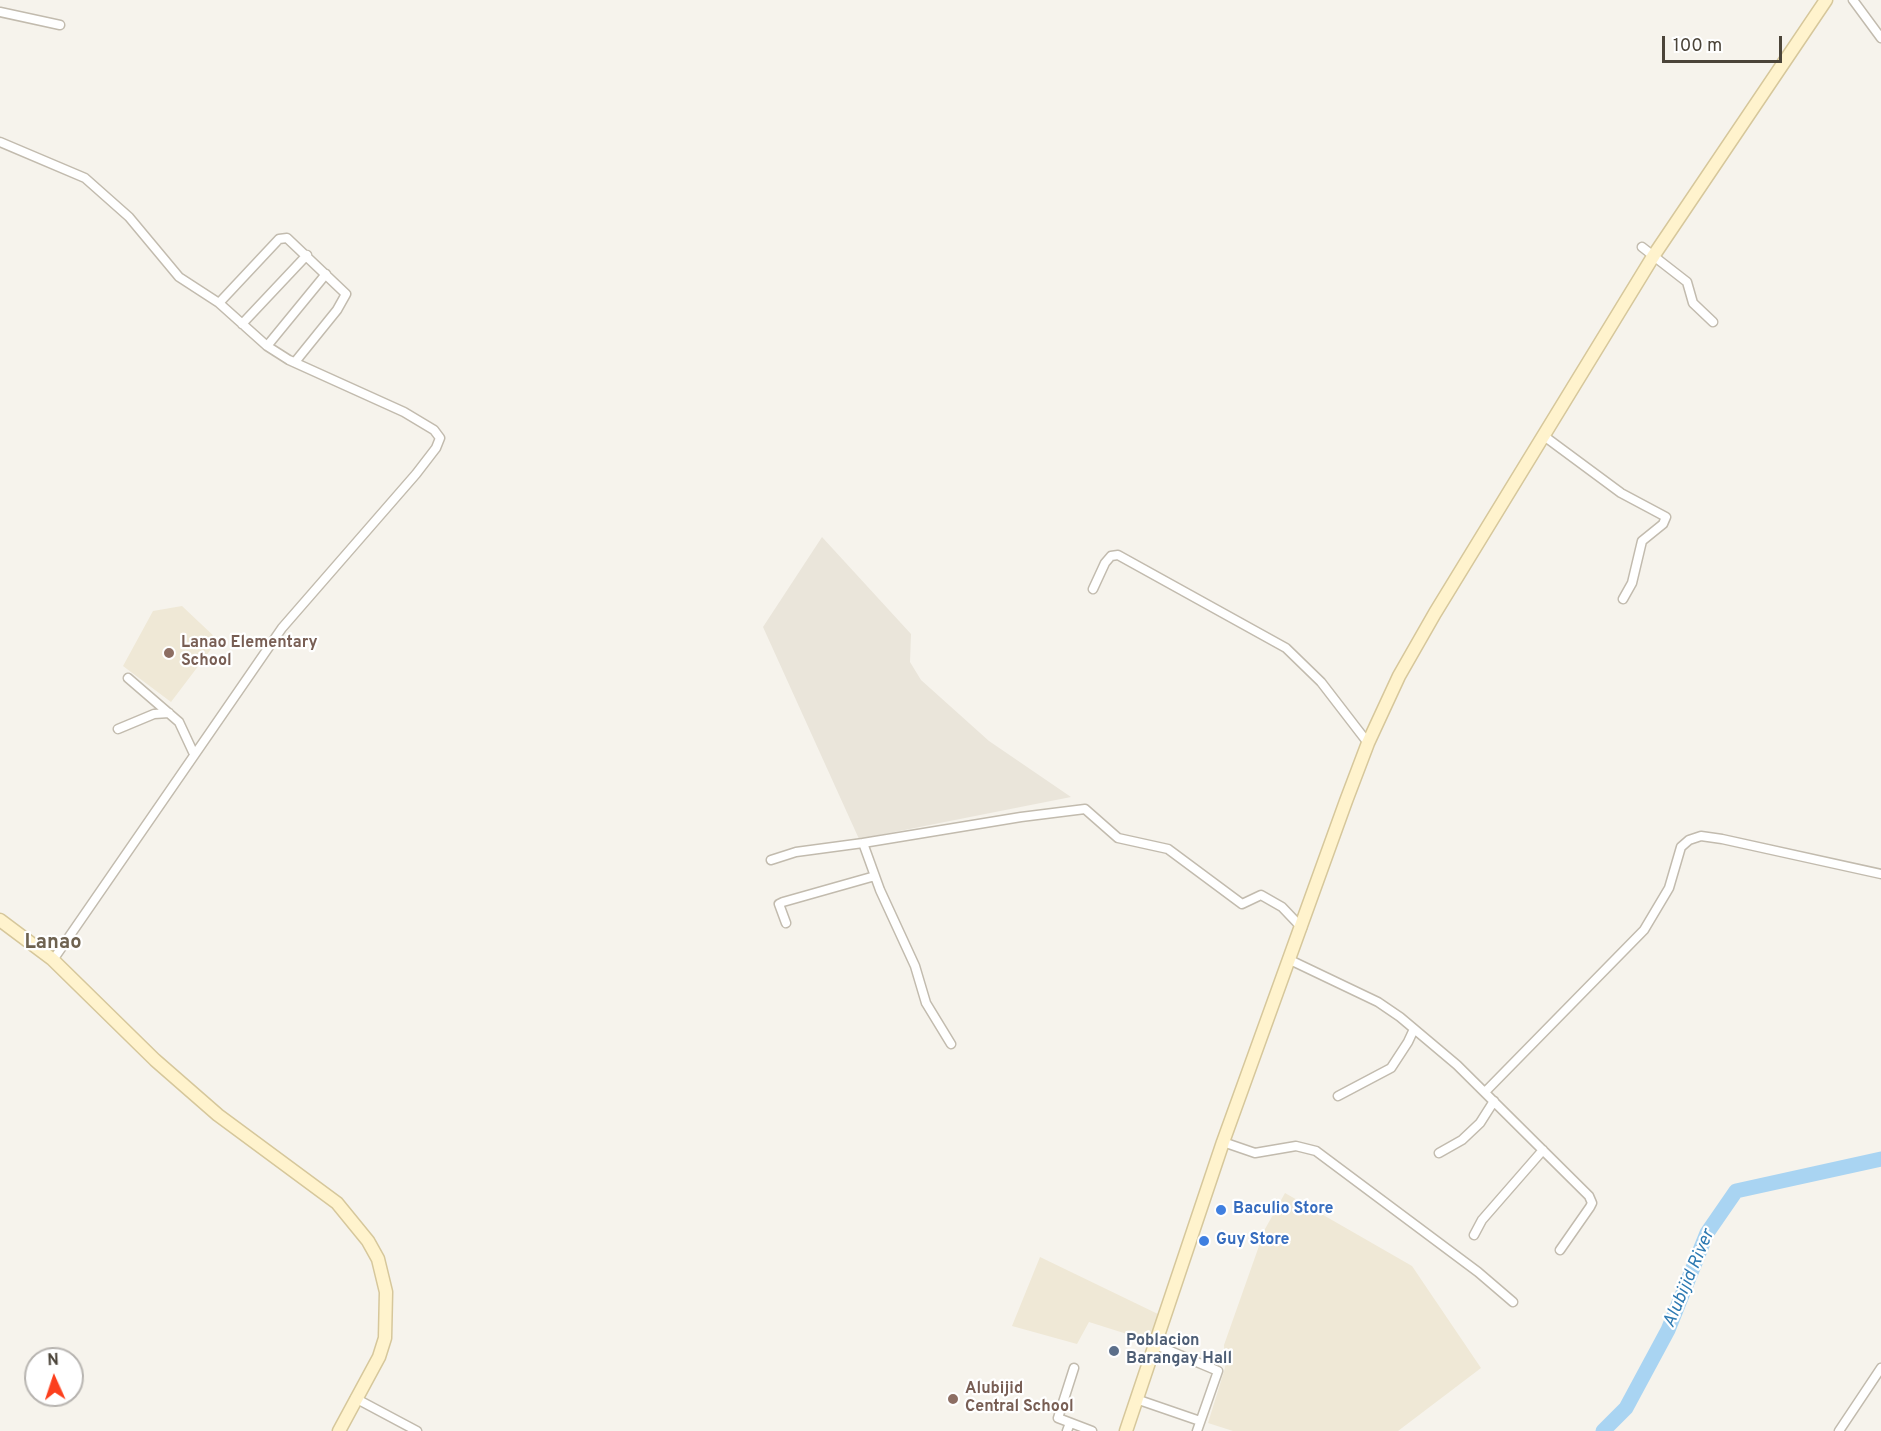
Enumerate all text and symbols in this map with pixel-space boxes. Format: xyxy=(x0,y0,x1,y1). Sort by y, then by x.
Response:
scale bar xyxy=(1665,24,1785,62)
text: 100 m xyxy=(1673,35,1722,58)
place label: Lanao Elementary School xyxy=(181,634,318,672)
marker: Lanao Elementary School xyxy=(162,646,176,660)
district label: Lanao xyxy=(24,932,82,956)
place label: Baculio Store xyxy=(1233,1200,1333,1220)
marker: Baculio Store xyxy=(1214,1203,1228,1217)
water label: Alubijid River xyxy=(1660,1227,1720,1331)
place label: Guy Store xyxy=(1216,1231,1289,1251)
marker: Guy Store xyxy=(1197,1234,1211,1248)
place label: Poblacion Barangay Hall xyxy=(1126,1332,1232,1370)
marker: Poblacion Barangay Hall xyxy=(1107,1344,1121,1358)
north arrow xyxy=(24,1347,84,1407)
text: N xyxy=(47,1351,59,1371)
place label: Alubijid Central School xyxy=(965,1380,1074,1418)
marker: Alubijid Central School xyxy=(946,1392,960,1406)

